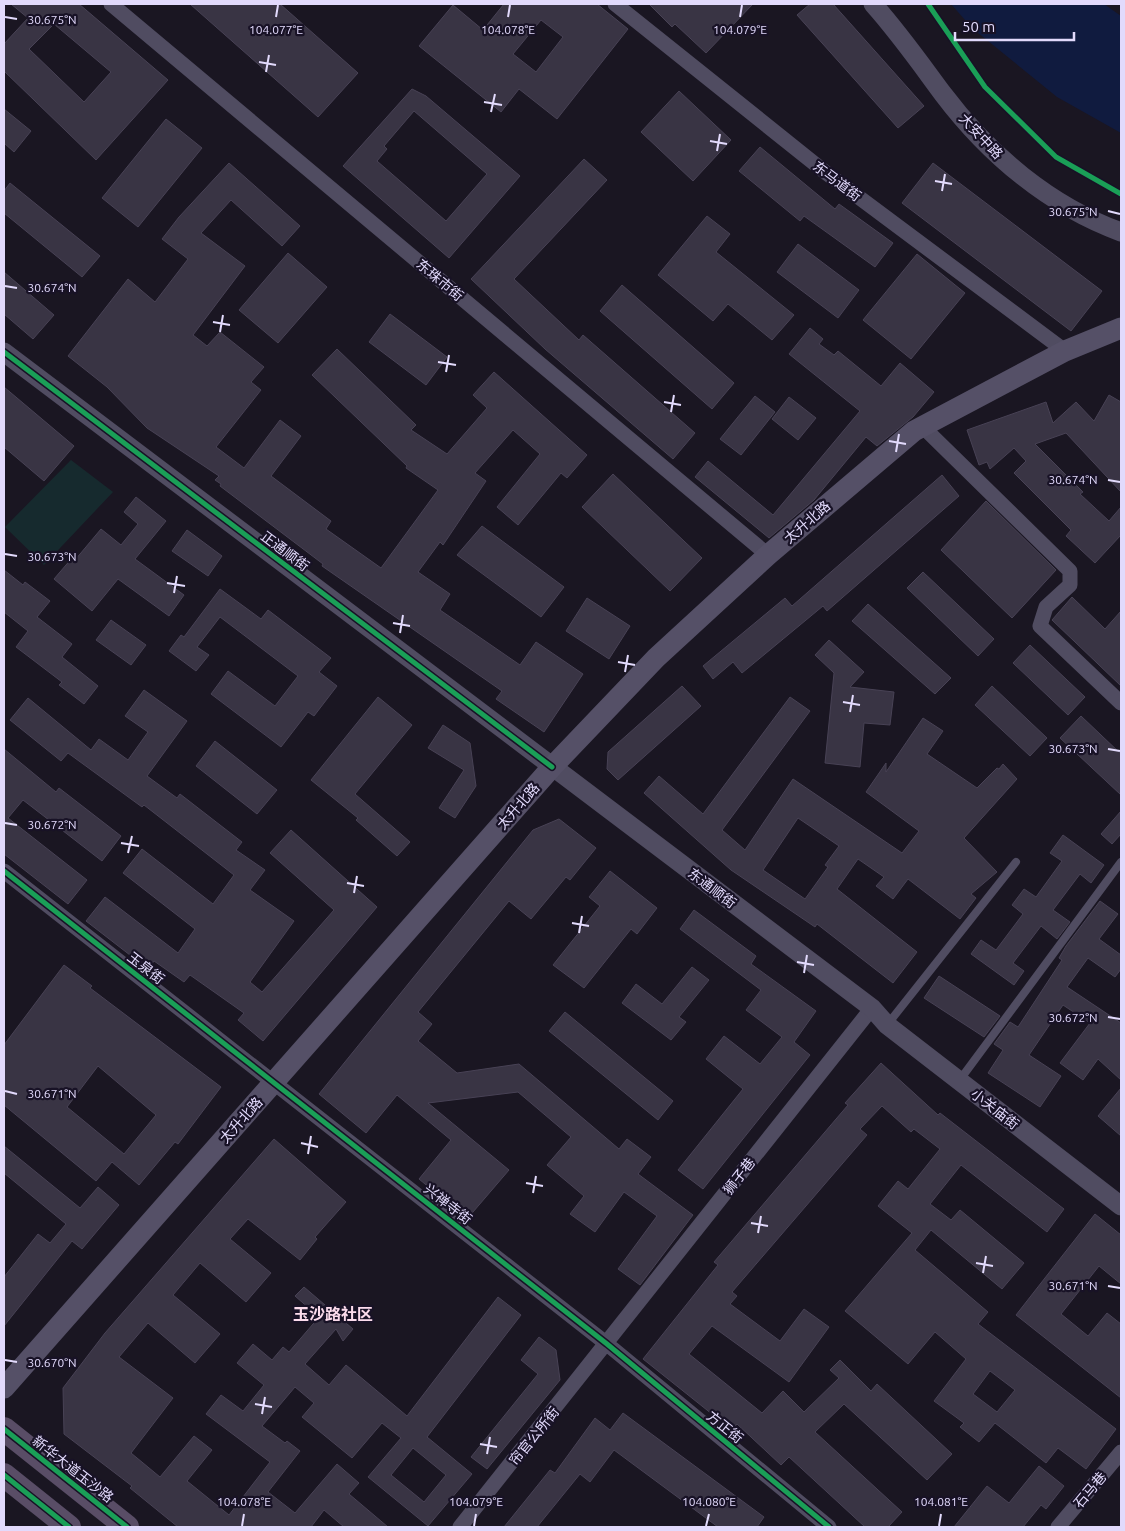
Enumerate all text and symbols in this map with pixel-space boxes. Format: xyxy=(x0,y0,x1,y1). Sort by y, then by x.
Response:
scale bar xyxy=(955,10,1074,42)
text: 30.675°N xyxy=(27,13,77,26)
text: 50 m xyxy=(962,18,995,35)
text: 104.077°E xyxy=(249,23,303,36)
text: 104.078°E xyxy=(481,23,535,36)
text: 104.079°E xyxy=(713,23,767,36)
street label: 大安中路 xyxy=(956,110,1006,162)
street label: 东马道街 xyxy=(810,158,864,204)
text: 30.675°N xyxy=(1048,205,1098,218)
street label: 东珠市街 xyxy=(413,256,467,304)
text: 30.674°N xyxy=(27,281,77,294)
text: 30.674°N xyxy=(1048,473,1098,486)
street label: 太升北路 xyxy=(781,498,833,546)
street label: 正通顺街 xyxy=(258,528,312,574)
text: 30.673°N xyxy=(27,550,77,563)
text: 30.673°N xyxy=(1048,742,1098,755)
street label: 太升北路 xyxy=(494,780,542,832)
text: 30.672°N xyxy=(27,818,77,831)
street label: 东通顺街 xyxy=(685,865,739,911)
street label: 玉泉街 xyxy=(125,949,167,987)
text: 30.672°N xyxy=(1048,1011,1098,1024)
street label: 小关庙街 xyxy=(968,1085,1022,1133)
text: 30.671°N xyxy=(27,1087,77,1100)
street label: 太升北路 xyxy=(216,1094,266,1146)
street label: 狮子巷 xyxy=(720,1155,758,1197)
street label: 兴禅寺街 xyxy=(421,1180,475,1228)
text: 30.671°N xyxy=(1048,1279,1098,1292)
district label: 玉沙路社区 xyxy=(293,1305,373,1323)
text: 30.670°N xyxy=(27,1356,77,1369)
street label: 帘官公所街 xyxy=(506,1404,562,1468)
street label: 方正街 xyxy=(704,1408,746,1446)
street label: 新华大道玉沙路 xyxy=(29,1433,117,1505)
street label: 石马巷 xyxy=(1070,1469,1110,1511)
text: 104.078°E xyxy=(217,1495,271,1508)
text: 104.079°E xyxy=(449,1495,503,1508)
text: 104.080°E xyxy=(682,1495,736,1508)
text: 104.081°E xyxy=(914,1495,968,1508)

